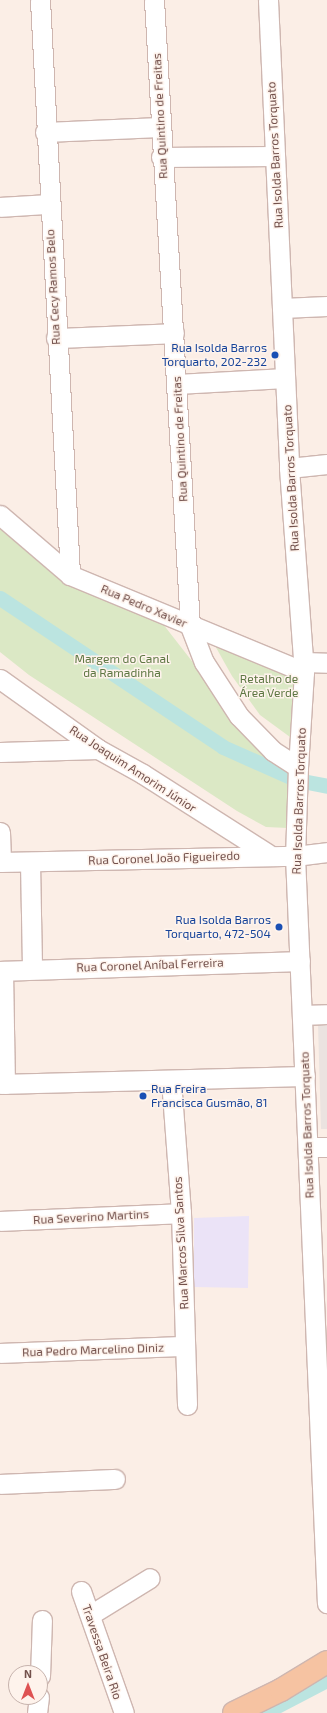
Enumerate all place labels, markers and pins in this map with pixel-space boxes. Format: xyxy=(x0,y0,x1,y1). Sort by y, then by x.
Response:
place label: Rua Isolda Barros Torquarto, 202-232 xyxy=(162,341,267,369)
marker: Rua Isolda Barros Torquarto, 202-232 xyxy=(270,350,280,360)
place label: Rua Isolda Barros Torquarto, 472-504 xyxy=(165,913,271,941)
marker: Rua Isolda Barros Torquarto, 472-504 xyxy=(274,922,284,932)
place label: Rua Freira Francisca Gusmão, 81 xyxy=(151,1082,268,1110)
marker: Rua Freira Francisca Gusmão, 81 xyxy=(138,1091,148,1101)

